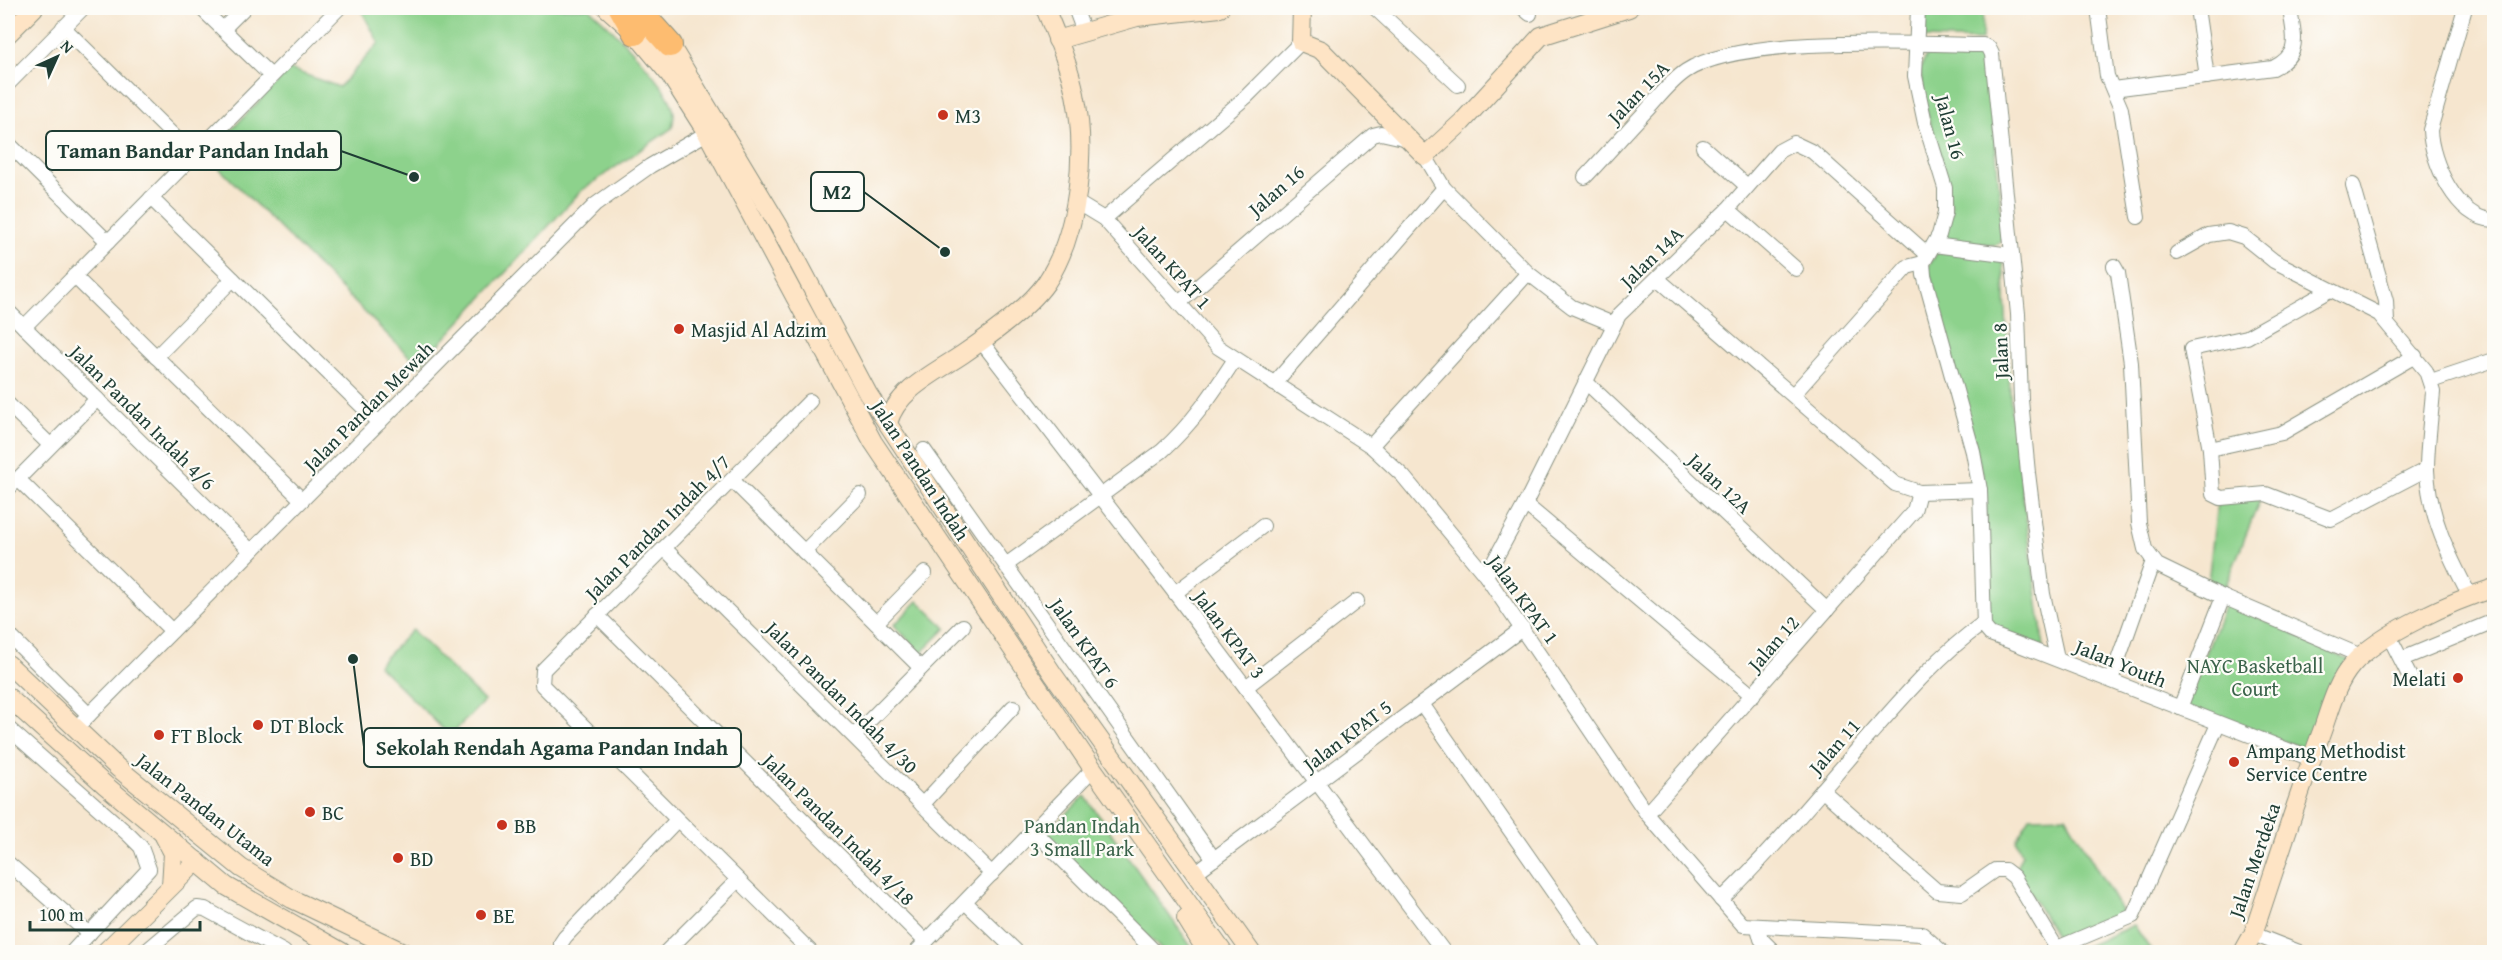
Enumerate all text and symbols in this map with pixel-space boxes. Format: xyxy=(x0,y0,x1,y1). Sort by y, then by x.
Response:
north arrow xyxy=(27,27,87,87)
text: N xyxy=(55,34,80,59)
street label: Jalan 15A xyxy=(1598,54,1675,132)
street label: Jalan 16 xyxy=(1928,89,1974,162)
place label: M3 xyxy=(955,101,981,130)
marker: M3 xyxy=(936,108,950,122)
callout: Taman Bandar Pandan Indah xyxy=(46,131,341,170)
text: Taman Bandar Pandan Indah xyxy=(57,135,329,166)
street label: Jalan 16 xyxy=(1239,157,1310,224)
callout: M2 xyxy=(811,172,864,211)
text: M2 xyxy=(823,176,851,207)
street label: Jalan KPAT 1 xyxy=(1125,216,1219,315)
street label: Jalan 14A xyxy=(1611,220,1689,297)
place label: Masjid Al Adzim xyxy=(691,315,827,344)
marker: Masjid Al Adzim xyxy=(672,322,686,336)
street label: Jalan 8 xyxy=(1985,322,2016,383)
street label: Jalan Pandan Mewah xyxy=(294,334,440,480)
street label: Jalan Pandan Indah 4/6 xyxy=(62,336,222,496)
street label: Jalan Pandan Indah xyxy=(863,391,977,546)
street label: Jalan 12A xyxy=(1679,444,1758,520)
street label: Jalan Pandan Indah 4/7 xyxy=(576,448,736,608)
street label: Jalan KPAT 1 xyxy=(1480,546,1566,650)
street label: Jalan KPAT 3 xyxy=(1185,581,1273,684)
street label: Jalan KPAT 6 xyxy=(1041,590,1127,694)
street label: Jalan 12 xyxy=(1739,609,1806,680)
street label: Jalan Pandan Indah 4/30 xyxy=(757,612,925,780)
street label: Jalan Youth xyxy=(2068,630,2171,695)
park label: NAYC Basketball Court xyxy=(2187,651,2324,703)
place label: Melati xyxy=(2392,664,2446,693)
marker: Melati xyxy=(2451,671,2465,685)
street label: Jalan KPAT 5 xyxy=(1294,692,1397,780)
place label: DT Block xyxy=(270,711,344,740)
street label: Jalan 11 xyxy=(1800,712,1867,783)
marker: DT Block xyxy=(251,718,265,732)
place label: FT Block xyxy=(171,721,243,750)
marker: FT Block xyxy=(152,728,166,742)
callout: Sekolah Rendah Agama Pandan Indah xyxy=(364,728,741,767)
text: Sekolah Rendah Agama Pandan Indah xyxy=(376,732,729,763)
place label: Ampang Methodist Service Centre xyxy=(2246,736,2406,788)
street label: Jalan Pandan Utama xyxy=(128,744,282,873)
street label: Jalan Pandan Indah 4/18 xyxy=(754,744,922,912)
marker: Ampang Methodist Service Centre xyxy=(2227,755,2241,769)
place label: BC xyxy=(322,798,344,827)
street label: Jalan Merdeka xyxy=(2220,798,2287,924)
marker: BC xyxy=(303,805,317,819)
place label: BB xyxy=(514,811,537,840)
park label: Pandan Indah 3 Small Park xyxy=(1024,811,1140,863)
marker: BB xyxy=(495,818,509,832)
place label: BD xyxy=(410,844,434,873)
marker: BD xyxy=(391,851,405,865)
scale bar xyxy=(30,894,200,932)
text: 100 m xyxy=(39,901,84,928)
place label: BE xyxy=(493,901,514,930)
marker: BE xyxy=(474,908,488,922)

